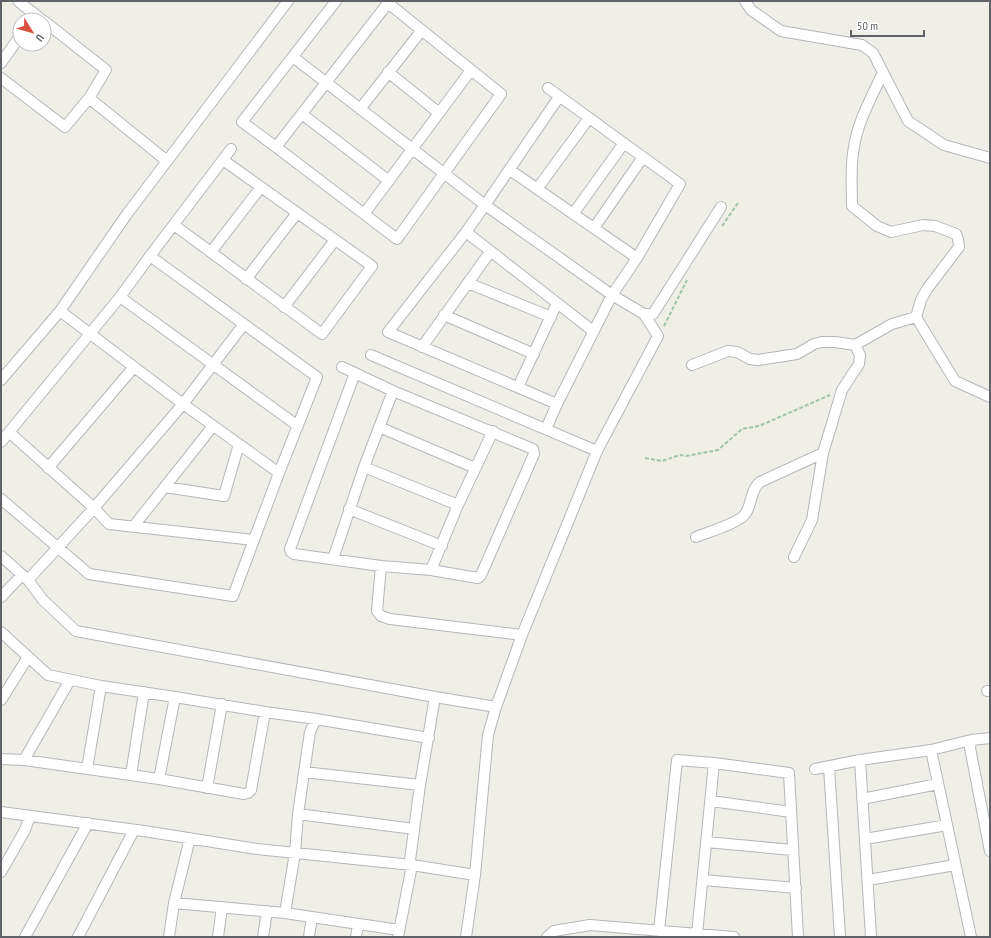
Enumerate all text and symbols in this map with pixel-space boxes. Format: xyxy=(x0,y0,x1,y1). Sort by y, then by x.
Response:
north arrow xyxy=(12,12,52,52)
scale bar xyxy=(851,12,924,38)
text: 50 m xyxy=(857,18,878,33)
text: U xyxy=(32,32,47,45)

